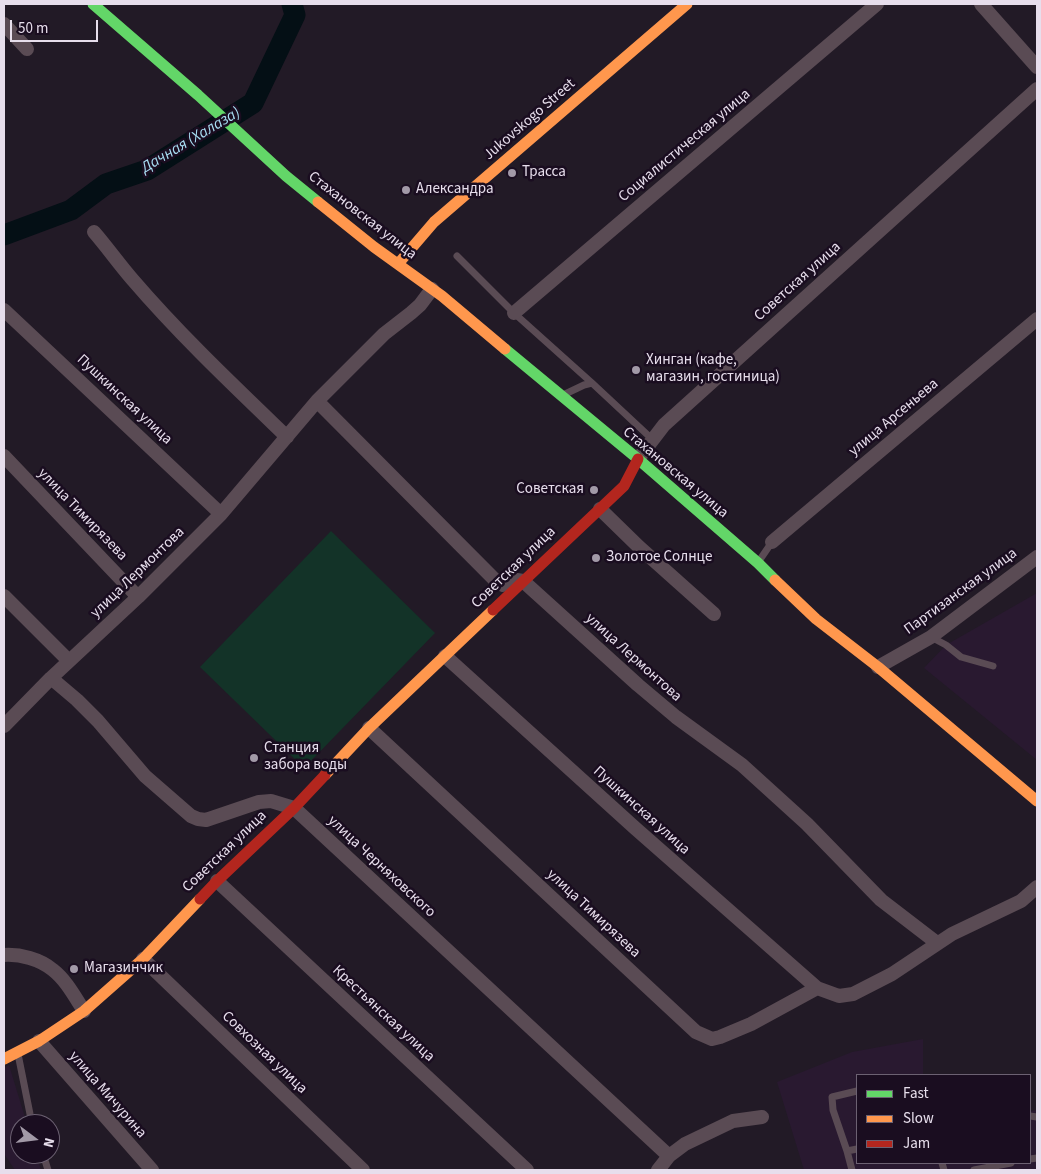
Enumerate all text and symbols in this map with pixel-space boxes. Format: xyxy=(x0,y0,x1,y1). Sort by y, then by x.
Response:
scale bar xyxy=(12,10,100,42)
text: 50 m xyxy=(18,18,48,39)
street label: Jukovskogo Street xyxy=(481,75,579,165)
street label: Социалистическая улица xyxy=(615,86,755,206)
water label: Дачная (Халаза) xyxy=(138,104,244,178)
place label: Трасса xyxy=(522,164,566,182)
marker: Трасса xyxy=(506,167,518,179)
street label: Стахановская улица xyxy=(304,168,420,264)
place label: Александра xyxy=(416,181,494,199)
marker: Александра xyxy=(400,184,412,196)
street label: Советская улица xyxy=(751,239,845,325)
street label: Пушкинская улица xyxy=(73,351,175,449)
place label: Хинган (кафе, магазин, гостиница) xyxy=(646,352,780,387)
marker: Хинган (кафе, магазин, гостиница) xyxy=(630,364,642,376)
street label: улица Арсеньева xyxy=(846,375,942,461)
street label: Стахановская улица xyxy=(619,424,731,522)
street label: улица Тимирязева xyxy=(33,465,131,565)
place label: Советская xyxy=(516,481,584,499)
marker: Советская xyxy=(588,484,600,496)
street label: Советская улица xyxy=(468,523,560,613)
street label: улица Лермонтова xyxy=(87,524,189,622)
street label: Партизанская улица xyxy=(901,545,1021,639)
place label: Золотое Солнце xyxy=(606,549,712,567)
marker: Золотое Солнце xyxy=(590,552,602,564)
street label: улица Лермонтова xyxy=(581,610,685,706)
place label: Станция забора воды xyxy=(264,740,347,775)
marker: Станция забора воды xyxy=(248,752,260,764)
street label: Пушкинская улица xyxy=(589,763,693,859)
street label: Советская улица xyxy=(179,807,271,897)
street label: улица Черняховского xyxy=(323,812,439,922)
street label: улица Тимирязева xyxy=(542,866,644,962)
place label: Магазинчик xyxy=(84,960,163,978)
street label: Крестьянская улица xyxy=(328,962,438,1066)
marker: Магазинчик xyxy=(68,963,80,975)
street label: Совхозная улица xyxy=(218,1008,310,1098)
street label: улица Мичурина xyxy=(64,1048,150,1142)
legend xyxy=(856,1074,1031,1164)
text: Fast xyxy=(903,1083,929,1104)
text: Slow xyxy=(903,1108,934,1129)
north arrow xyxy=(10,1114,60,1164)
text: Jam xyxy=(903,1133,930,1154)
text: N xyxy=(38,1136,59,1150)

